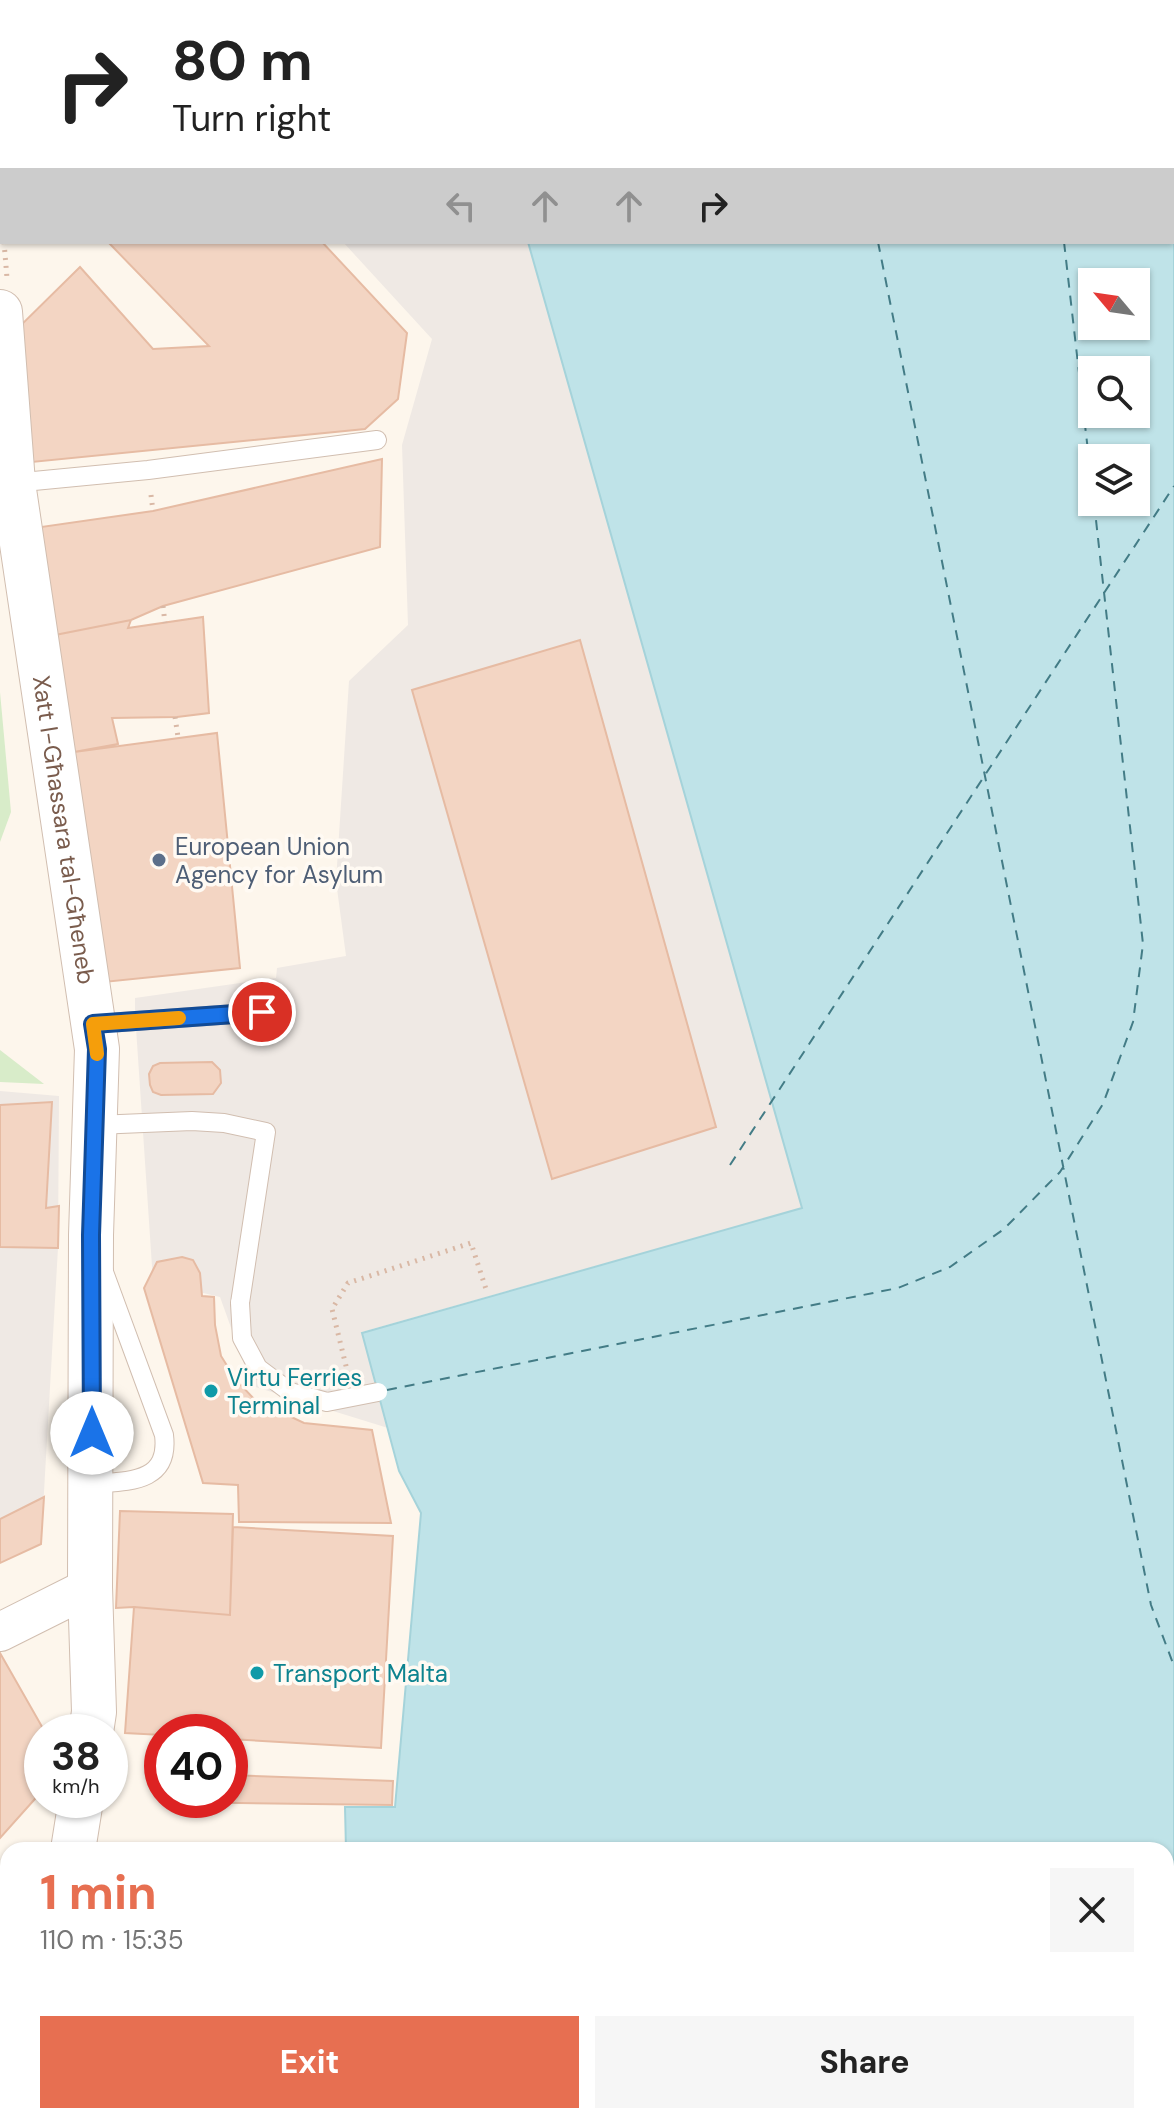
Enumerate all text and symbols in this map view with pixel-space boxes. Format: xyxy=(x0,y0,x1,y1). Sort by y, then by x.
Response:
text: 80 m xyxy=(172,24,313,97)
icon: right xyxy=(40,32,144,136)
text: Turn right xyxy=(172,95,331,142)
icon: left xyxy=(439,184,483,228)
icon: ahead xyxy=(523,184,567,228)
icon: ahead xyxy=(607,184,651,228)
icon: right xyxy=(691,184,735,228)
north arrow xyxy=(1078,268,1150,340)
map controls xyxy=(1078,268,1150,516)
button: search xyxy=(1078,356,1150,428)
button: layers xyxy=(1078,444,1150,516)
street label: Xatt l-Għassara tal-Għeneb xyxy=(26,673,103,986)
place label: European Union Agency for Asylum xyxy=(175,831,383,890)
marker: European Union Agency for Asylum xyxy=(150,851,168,869)
pin xyxy=(228,978,296,1046)
icon: arrive xyxy=(240,990,284,1034)
place label: Virtu Ferries Terminal xyxy=(227,1362,362,1421)
marker: Virtu Ferries Terminal xyxy=(202,1382,220,1400)
position arrow xyxy=(50,1391,134,1475)
place label: Transport Malta xyxy=(273,1658,448,1689)
marker: Transport Malta xyxy=(248,1664,266,1682)
speed limit sign: 40 xyxy=(144,1714,248,1818)
text: 38 xyxy=(51,1730,101,1782)
text: km/h xyxy=(52,1773,100,1799)
text: 1 min xyxy=(40,1861,157,1924)
button: close xyxy=(1050,1868,1134,1952)
text: 110 m · 15:35 xyxy=(40,1923,184,1957)
button: Exit xyxy=(40,2016,579,2108)
button: Share xyxy=(595,2016,1134,2108)

